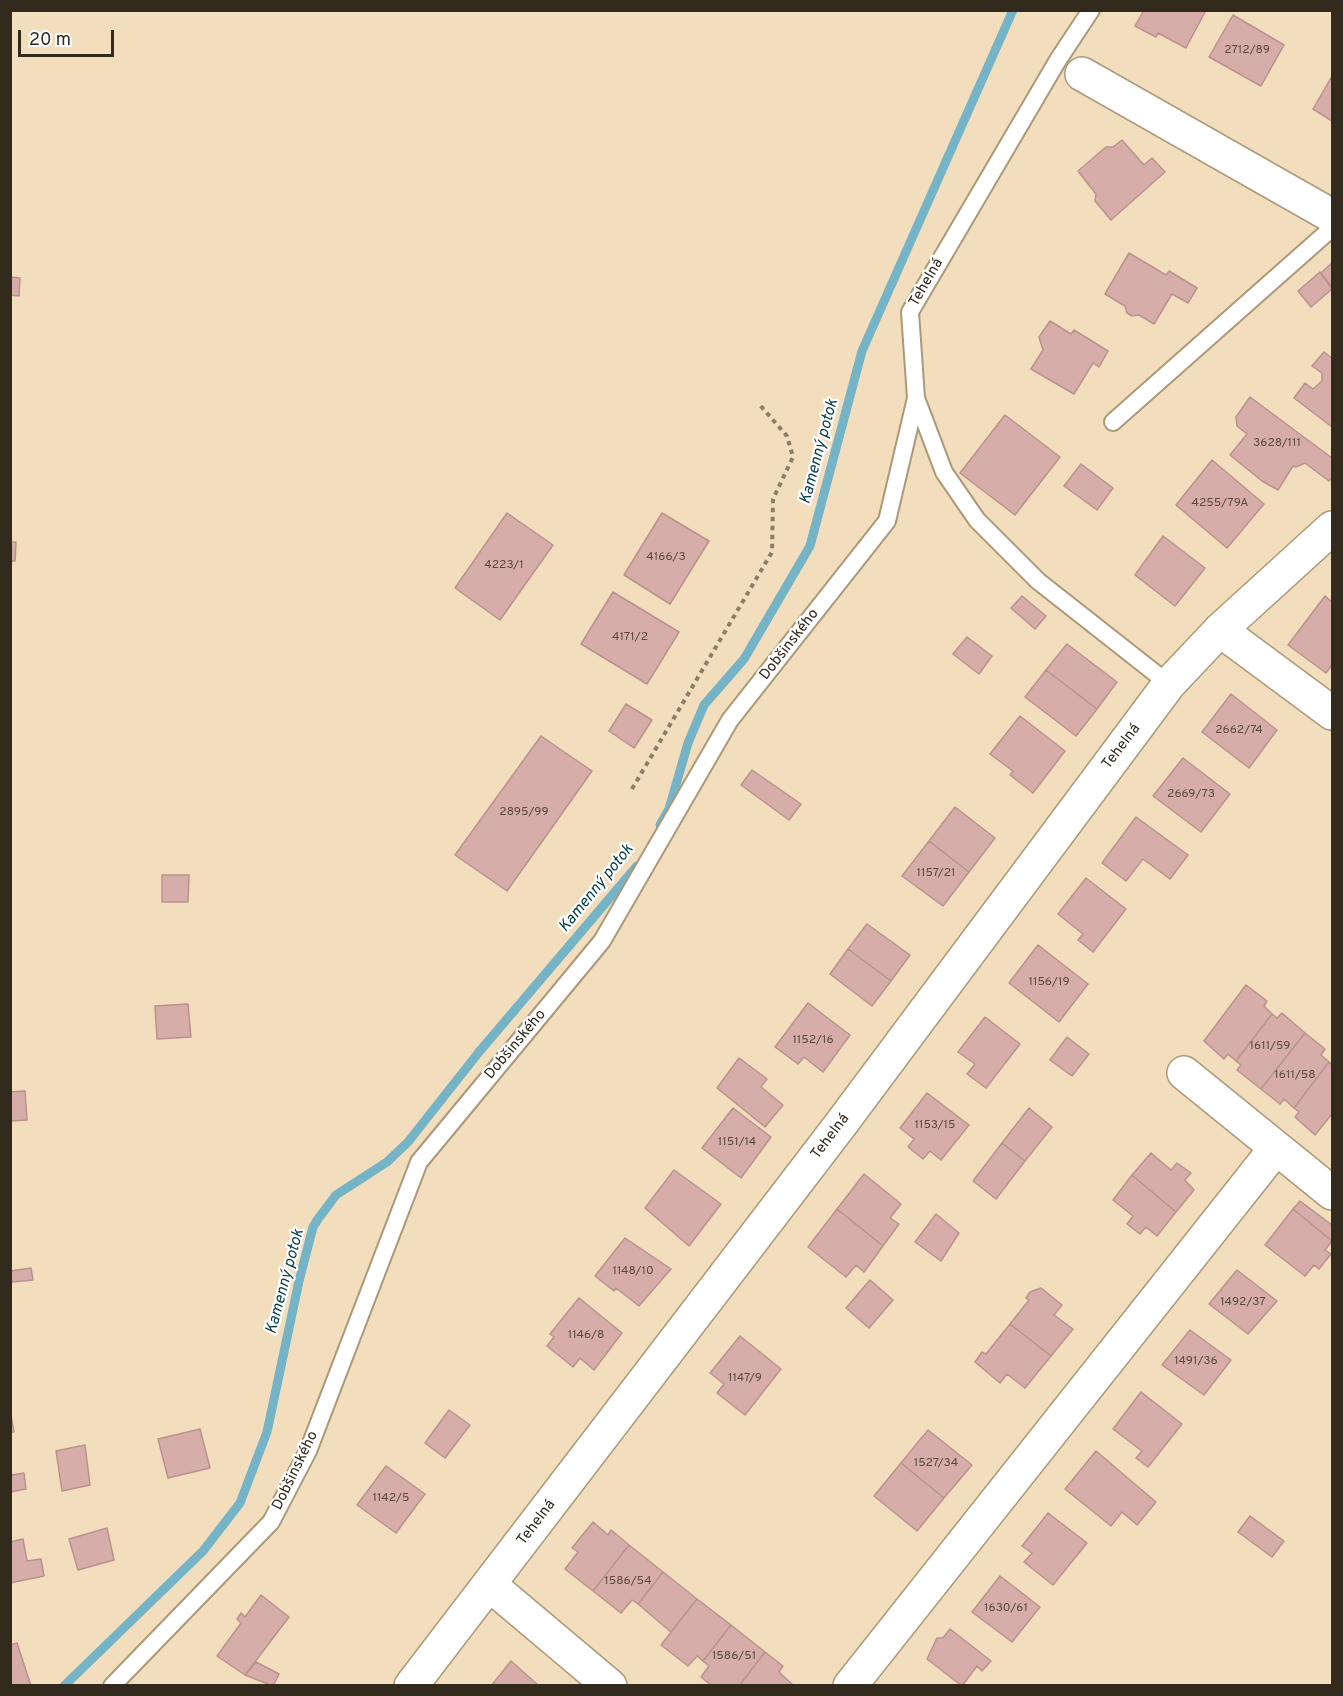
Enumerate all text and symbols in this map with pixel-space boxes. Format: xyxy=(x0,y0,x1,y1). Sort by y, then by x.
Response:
scale bar xyxy=(21,18,117,56)
text: 20 m xyxy=(29,29,71,52)
house number: 2712/89 xyxy=(1224,44,1270,58)
street label: Tehelná xyxy=(906,256,948,310)
water label: Kamenný potok xyxy=(797,397,843,507)
house number: 3628/111 xyxy=(1253,437,1301,451)
house number: 4255/79A xyxy=(1192,497,1248,511)
house number: 4166/3 xyxy=(646,551,686,565)
house number: 4223/1 xyxy=(484,559,524,573)
street label: Dobšinského xyxy=(757,606,823,684)
house number: 4171/2 xyxy=(612,631,648,645)
street label: Tehelná xyxy=(1099,721,1145,773)
house number: 2662/74 xyxy=(1215,724,1263,738)
house number: 2669/73 xyxy=(1167,788,1215,802)
house number: 2895/99 xyxy=(499,806,549,820)
water label: Kamenný potok xyxy=(556,841,638,937)
house number: 1157/21 xyxy=(917,867,955,881)
house number: 1156/19 xyxy=(1028,976,1070,990)
street label: Dobšinského xyxy=(482,1006,550,1084)
house number: 1152/16 xyxy=(792,1034,834,1048)
house number: 1611/59 xyxy=(1250,1040,1290,1054)
house number: 1611/58 xyxy=(1274,1069,1316,1083)
street label: Tehelná xyxy=(808,1111,854,1163)
house number: 1153/15 xyxy=(914,1119,956,1133)
house number: 1151/14 xyxy=(718,1136,756,1150)
water label: Kamenný potok xyxy=(263,1227,309,1337)
house number: 1148/10 xyxy=(612,1265,654,1279)
house number: 1492/37 xyxy=(1220,1296,1266,1310)
house number: 1146/8 xyxy=(568,1329,604,1343)
house number: 1491/36 xyxy=(1174,1355,1218,1369)
house number: 1147/9 xyxy=(728,1372,762,1386)
street label: Dobšinského xyxy=(269,1429,323,1513)
house number: 1527/34 xyxy=(914,1457,958,1471)
house number: 1142/5 xyxy=(373,1492,409,1506)
street label: Tehelná xyxy=(514,1497,560,1549)
house number: 1586/54 xyxy=(604,1575,652,1589)
house number: 1630/61 xyxy=(984,1602,1028,1616)
house number: 1586/51 xyxy=(712,1650,756,1664)

